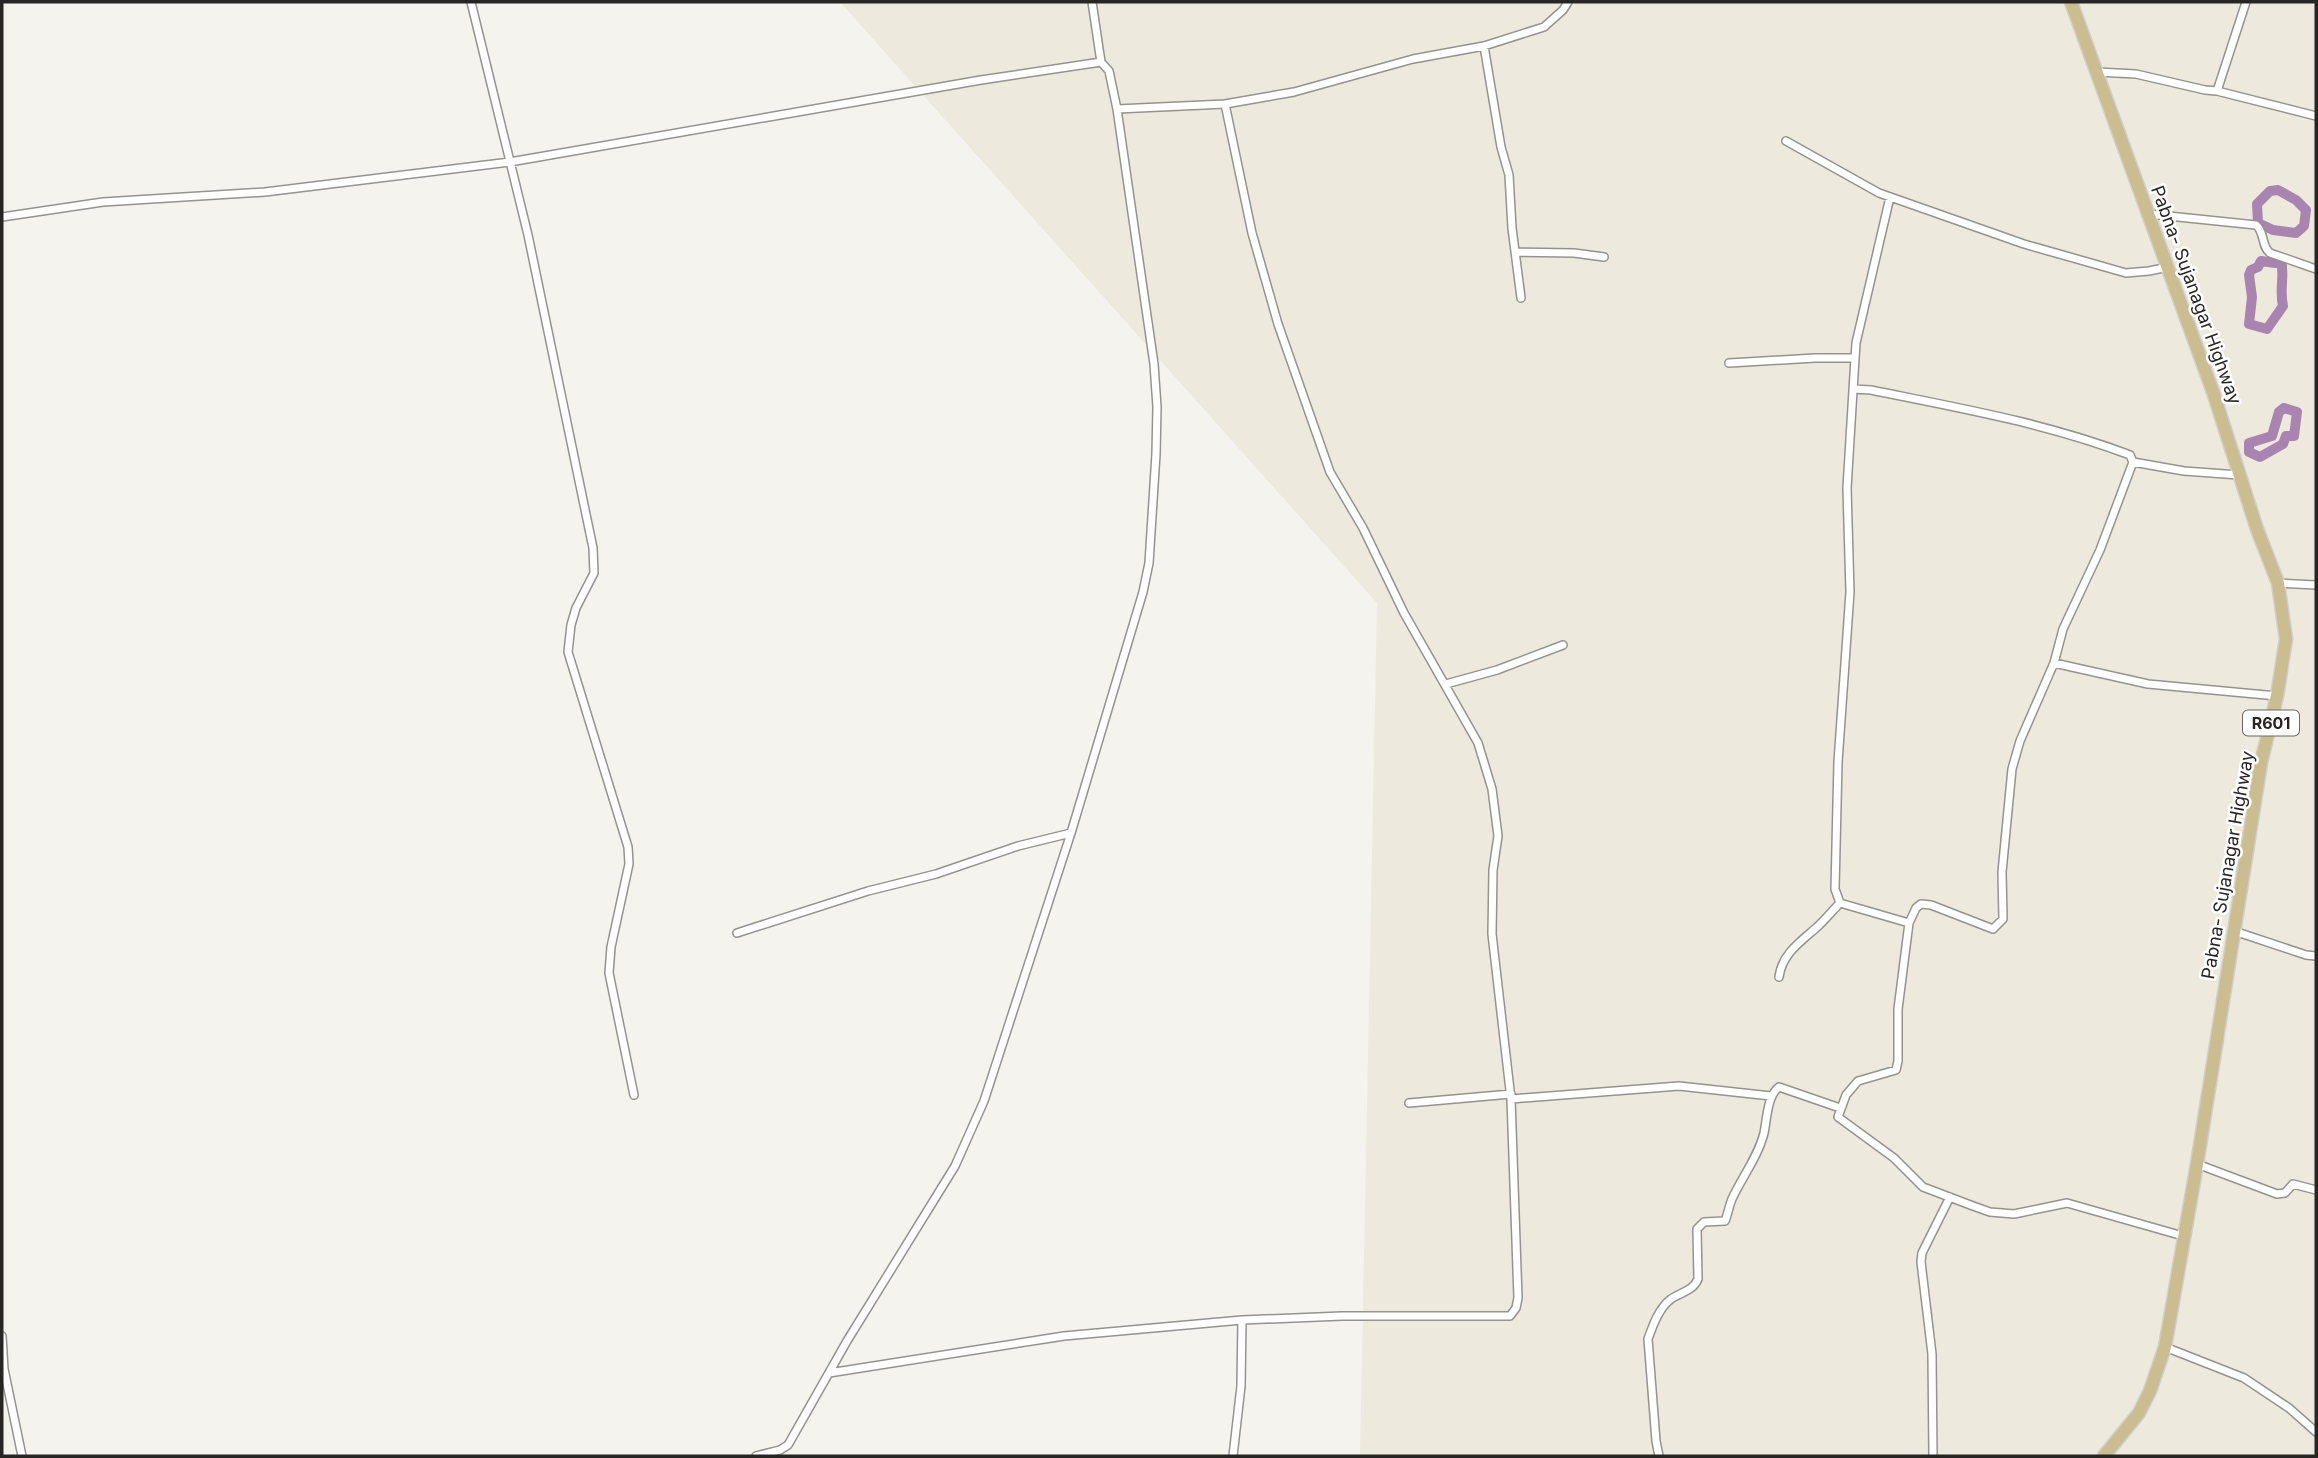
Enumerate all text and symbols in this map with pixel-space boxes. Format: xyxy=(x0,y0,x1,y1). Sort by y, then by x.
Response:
street label: Pabna- Sujanagar Highway xyxy=(2147,183,2246,407)
road number: R601 xyxy=(2243,710,2299,736)
street label: Pabna- Sujanagar Highway xyxy=(2197,749,2258,981)

